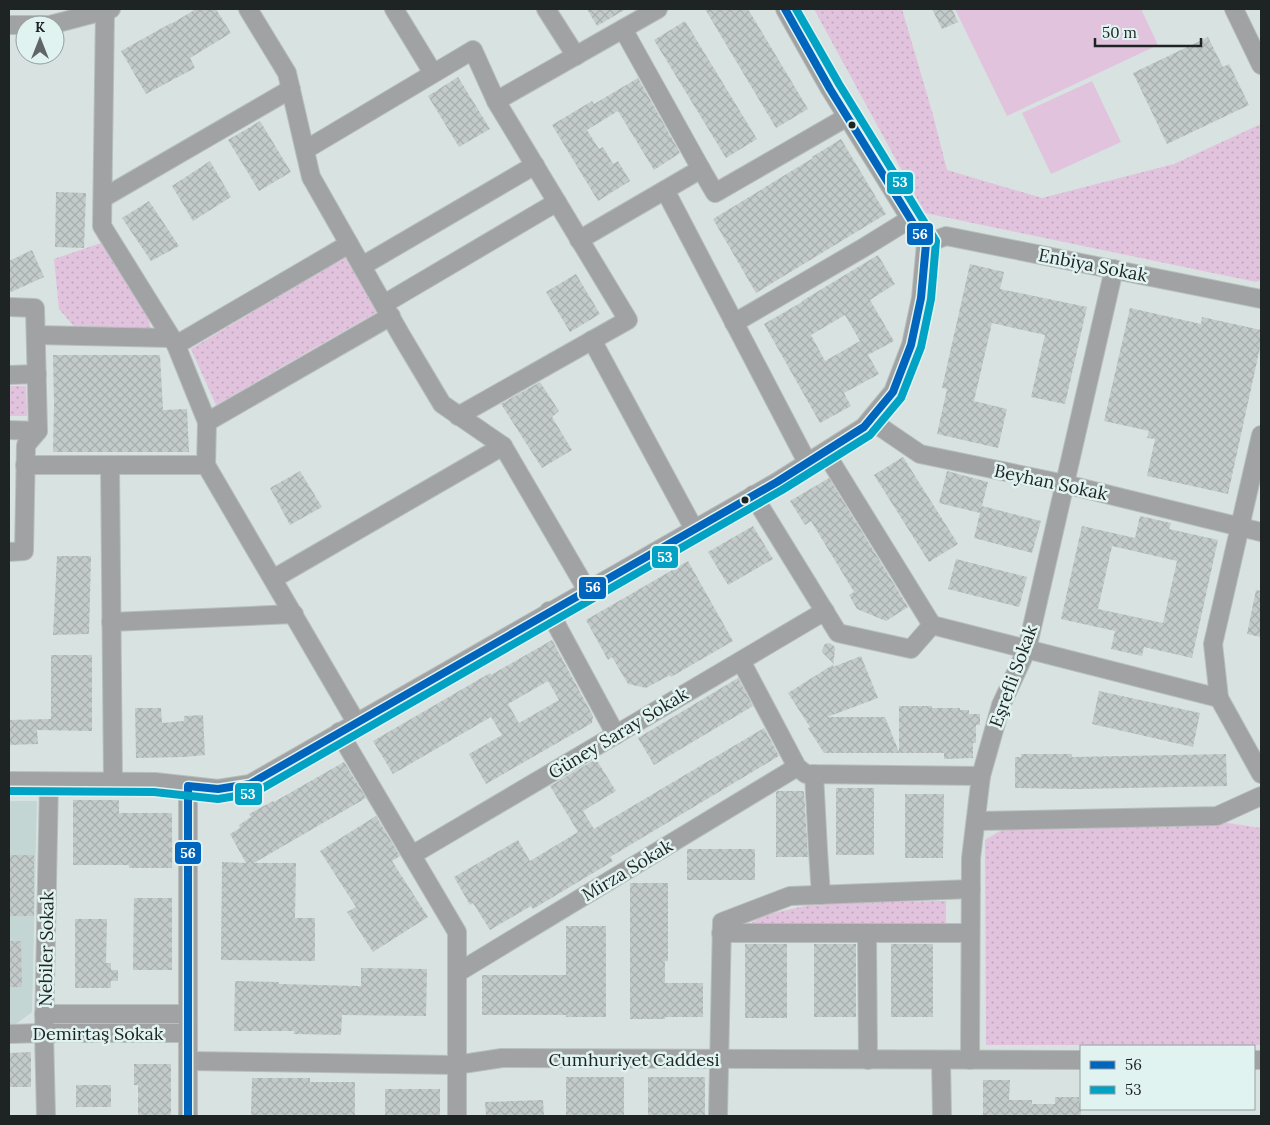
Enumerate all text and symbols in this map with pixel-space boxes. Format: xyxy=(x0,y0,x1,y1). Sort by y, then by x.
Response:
north arrow xyxy=(15,15,65,65)
scale bar xyxy=(1095,15,1201,47)
text: K xyxy=(35,18,45,36)
text: 50 m xyxy=(1102,23,1137,42)
unlabelled marker xyxy=(847,120,857,130)
line badge: 53 xyxy=(886,171,914,195)
text: 53 xyxy=(892,173,908,191)
line badge: 56 xyxy=(906,222,934,246)
text: 56 xyxy=(912,225,928,243)
street label: Enbiya Sokak xyxy=(1037,243,1150,287)
street label: Beyhan Sokak xyxy=(992,459,1110,505)
unlabelled marker xyxy=(740,495,750,505)
line badge: 53 xyxy=(651,545,679,569)
text: 53 xyxy=(657,548,673,566)
line badge: 56 xyxy=(578,576,607,600)
text: 56 xyxy=(585,578,601,596)
street label: Eşrefli Sokak xyxy=(984,621,1042,730)
street label: Güney Saray Sokak xyxy=(544,682,692,784)
line badge: 53 xyxy=(234,782,263,806)
text: 53 xyxy=(240,785,256,803)
street label: Mirza Sokak xyxy=(577,834,677,906)
line badge: 56 xyxy=(174,841,202,865)
text: 56 xyxy=(180,844,196,862)
street label: Nebiler Sokak xyxy=(33,891,59,1007)
street label: Demirtaş Sokak xyxy=(33,1022,164,1045)
legend xyxy=(1080,1045,1255,1110)
street label: Cumhuriyet Caddesi xyxy=(549,1048,719,1071)
text: 56 xyxy=(1125,1055,1142,1074)
text: 53 xyxy=(1125,1080,1142,1099)

